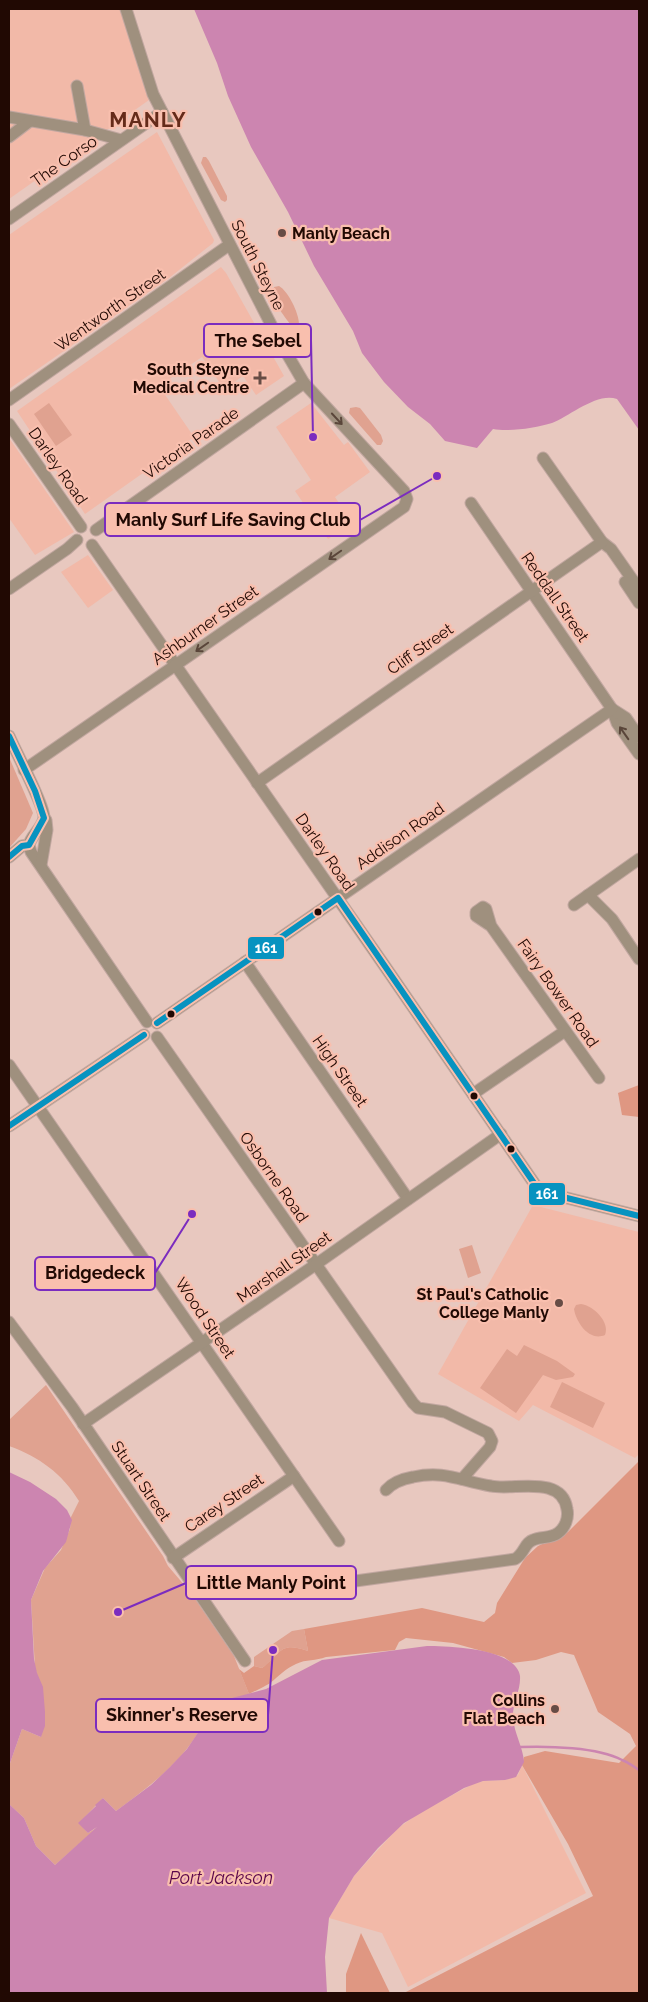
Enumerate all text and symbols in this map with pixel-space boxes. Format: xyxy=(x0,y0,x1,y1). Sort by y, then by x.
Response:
district label: MANLY xyxy=(109,107,187,132)
street label: The Corso xyxy=(27,131,101,191)
street label: South Steyne xyxy=(227,217,289,313)
place label: Manly Beach xyxy=(292,224,390,243)
marker: Manly Beach xyxy=(276,227,288,239)
street label: Wentworth Street xyxy=(51,264,169,355)
callout: The Sebel xyxy=(204,324,311,357)
text: The Sebel xyxy=(215,330,302,351)
place label: South Steyne Medical Centre xyxy=(133,360,249,397)
marker: South Steyne Medical Centre xyxy=(253,371,267,385)
street label: Victoria Parade xyxy=(140,403,242,483)
one-way arrow xyxy=(331,412,343,425)
street label: Darley Road xyxy=(24,424,92,508)
callout: Manly Surf Life Saving Club xyxy=(105,503,360,536)
text: Manly Surf Life Saving Club xyxy=(116,509,350,530)
street label: Reddall Street xyxy=(517,549,593,646)
one-way arrow xyxy=(328,550,342,560)
street label: Ashburner Street xyxy=(148,581,262,669)
street label: Cliff Street xyxy=(383,619,457,679)
one-way arrow xyxy=(195,642,209,652)
one-way arrow xyxy=(619,726,629,740)
street label: Addison Road xyxy=(352,799,448,873)
street label: Darley Road xyxy=(291,810,359,894)
unlabelled marker xyxy=(313,907,323,917)
street label: Fairy Bower Road xyxy=(513,935,603,1051)
line badge: 161 xyxy=(247,936,285,960)
text: 161 xyxy=(255,940,277,956)
unlabelled marker xyxy=(166,1009,176,1019)
street label: High Street xyxy=(308,1032,372,1111)
unlabelled marker xyxy=(469,1091,479,1101)
street label: Osborne Road xyxy=(236,1128,312,1226)
unlabelled marker xyxy=(506,1144,516,1154)
line badge: 161 xyxy=(528,1182,566,1206)
text: 161 xyxy=(536,1186,558,1202)
street label: Marshall Street xyxy=(233,1227,335,1307)
callout: Bridgedeck xyxy=(35,1257,155,1290)
text: Bridgedeck xyxy=(45,1262,146,1283)
street label: Wood Street xyxy=(171,1274,239,1362)
place label: St Paul's Catholic College Manly xyxy=(417,1285,549,1322)
marker: St Paul's Catholic College Manly xyxy=(553,1297,565,1309)
street label: Stuart Street xyxy=(107,1437,175,1525)
street label: Carey Street xyxy=(181,1469,268,1536)
callout: Little Manly Point xyxy=(186,1566,356,1599)
text: Little Manly Point xyxy=(196,1572,346,1593)
place label: Collins Flat Beach xyxy=(463,1691,545,1728)
callout: Skinner's Reserve xyxy=(96,1699,268,1732)
marker: Collins Flat Beach xyxy=(549,1703,561,1715)
text: Skinner's Reserve xyxy=(106,1704,258,1725)
water label: Port Jackson xyxy=(169,1867,273,1888)

